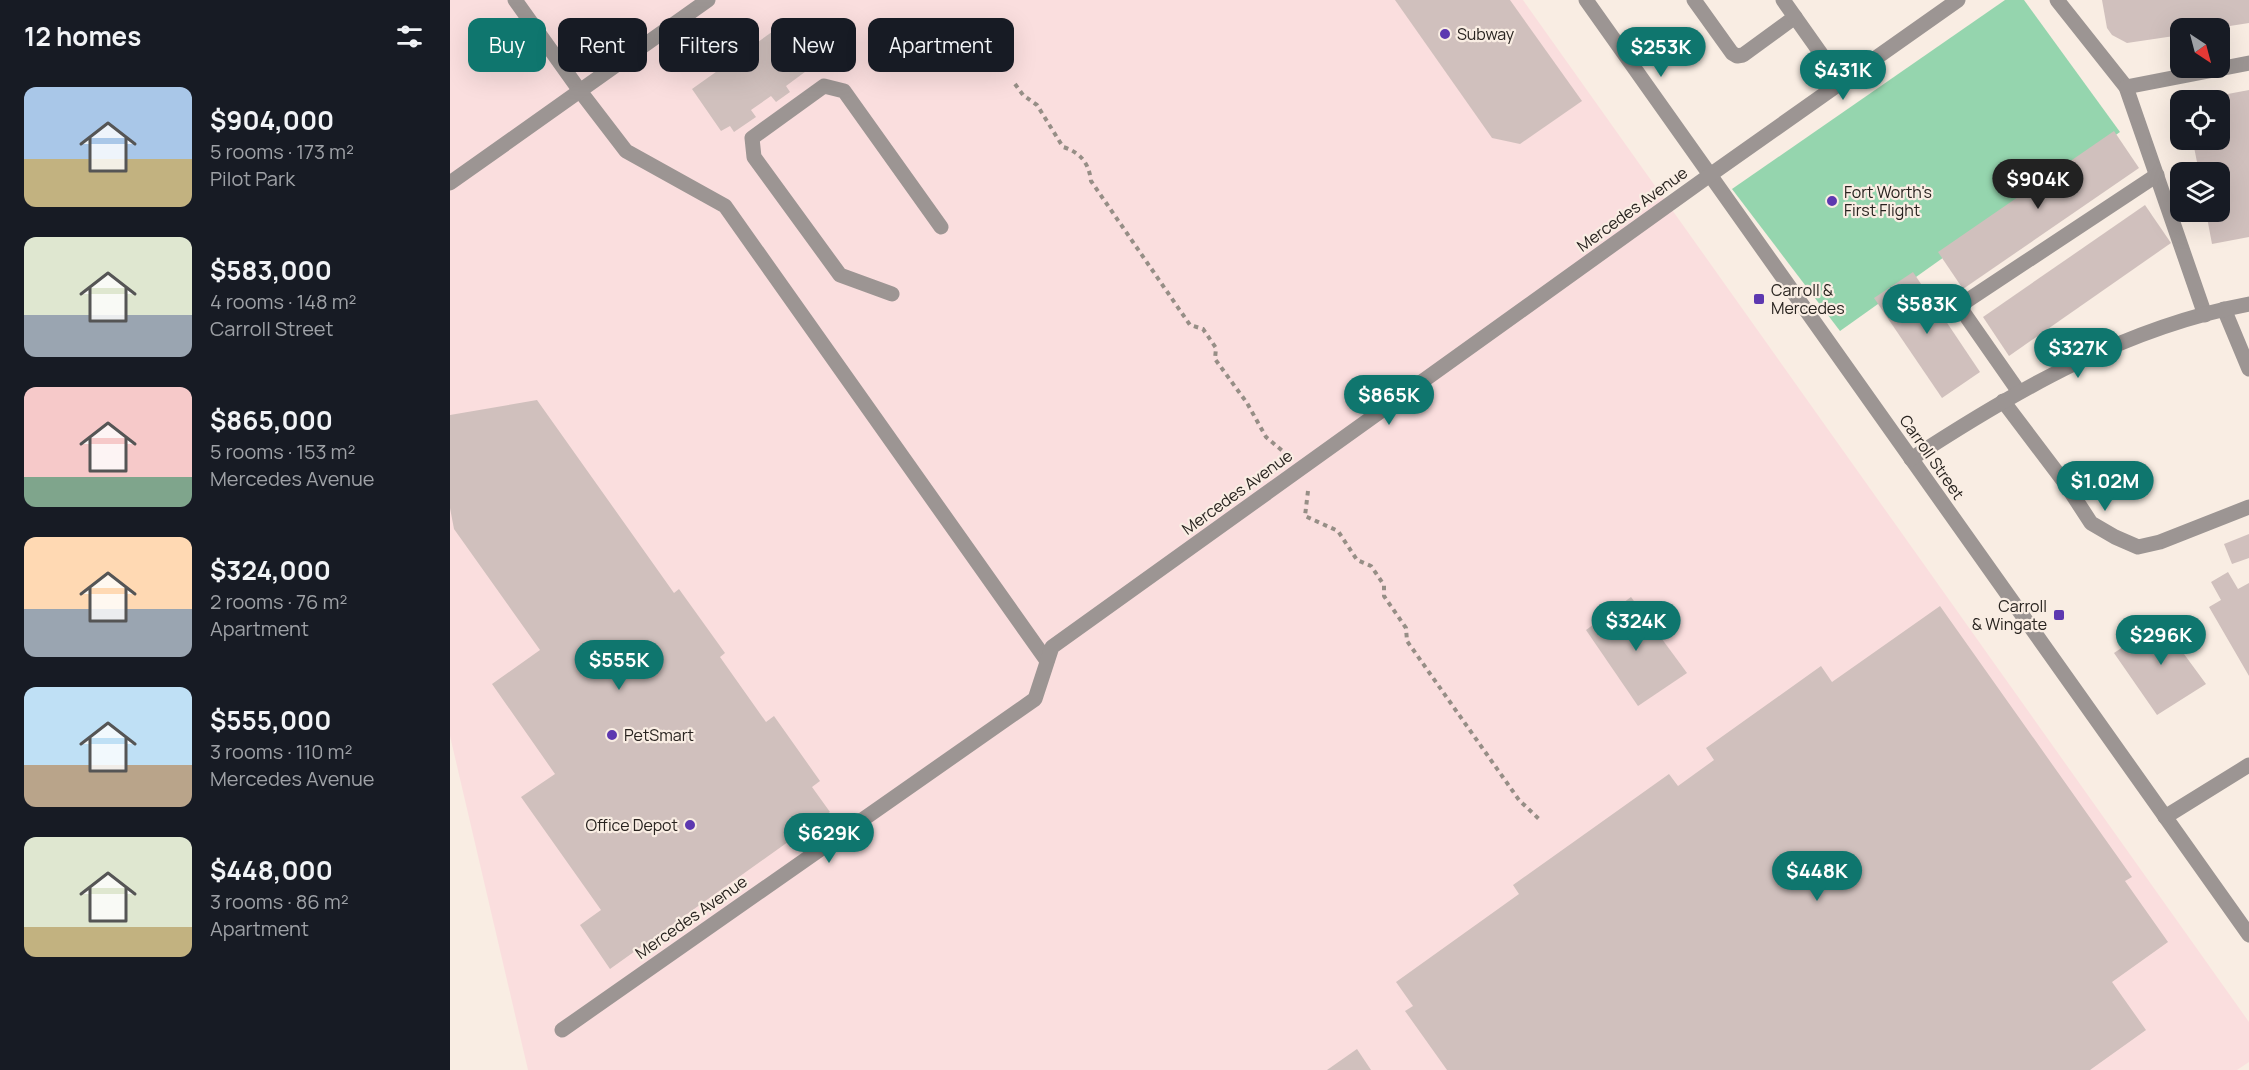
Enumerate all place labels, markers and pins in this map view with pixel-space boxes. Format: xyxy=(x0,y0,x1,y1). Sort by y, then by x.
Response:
place label: Subway xyxy=(1457,23,1515,45)
marker: Subway xyxy=(1438,27,1452,41)
pin: $253K xyxy=(1619,27,1703,78)
pin: $431K xyxy=(1801,50,1885,101)
pin: $904K xyxy=(1996,159,2080,210)
place label: Fort Worth's First Flight xyxy=(1844,181,1932,221)
marker: Fort Worth's First Flight xyxy=(1825,194,1839,208)
place label: Carroll & Mercedes xyxy=(1771,279,1845,319)
pin: $583K xyxy=(1885,284,1969,335)
marker: Carroll & Mercedes xyxy=(1752,292,1766,306)
pin: $327K xyxy=(2036,328,2120,379)
pin: $865K xyxy=(1347,375,1431,426)
pin: $1.02M xyxy=(2056,461,2154,512)
place label: Carroll & Wingate xyxy=(1972,595,2047,635)
pin: $324K xyxy=(1594,601,1678,652)
marker: Carroll & Wingate xyxy=(2052,608,2066,622)
pin: $296K xyxy=(2119,615,2203,666)
pin: $555K xyxy=(577,640,661,691)
place label: PetSmart xyxy=(624,724,694,746)
marker: PetSmart xyxy=(605,728,619,742)
pin: $629K xyxy=(787,813,871,864)
place label: Office Depot xyxy=(585,814,678,836)
marker: Office Depot xyxy=(683,818,697,832)
pin: $448K xyxy=(1775,851,1859,902)

